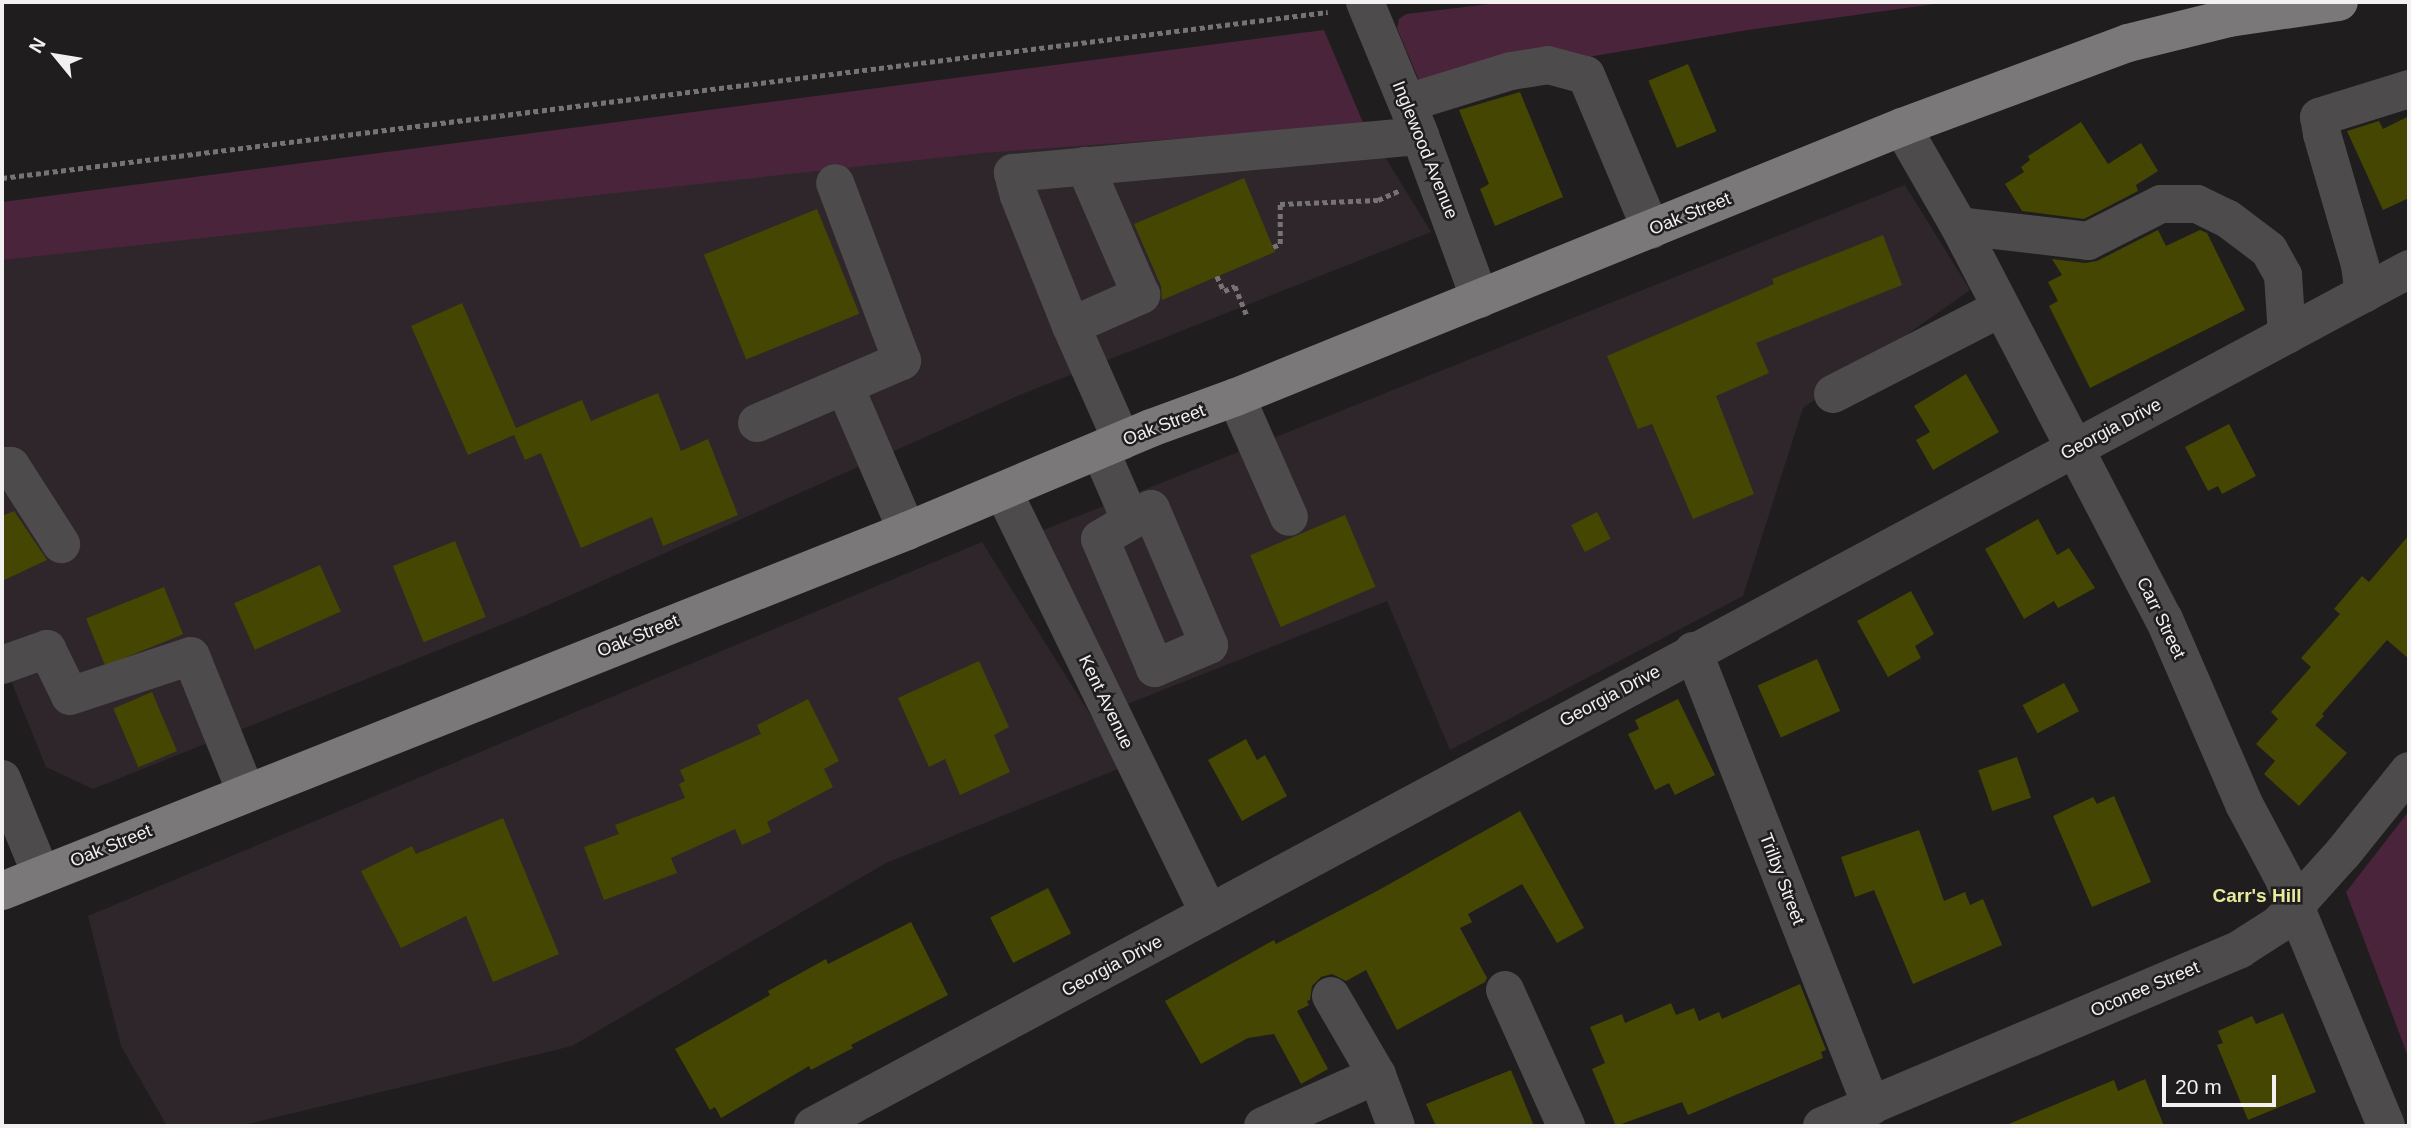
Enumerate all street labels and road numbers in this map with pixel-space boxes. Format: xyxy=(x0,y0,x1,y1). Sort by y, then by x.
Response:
street label: Inglewood Avenue xyxy=(1387,77,1463,223)
street label: Oak Street xyxy=(1646,188,1734,240)
street label: Georgia Drive xyxy=(2057,393,2165,465)
street label: Oak Street xyxy=(1120,400,1208,450)
street label: Carr Street xyxy=(2132,574,2190,662)
street label: Oak Street xyxy=(594,610,682,662)
street label: Kent Avenue xyxy=(1074,651,1138,753)
street label: Georgia Drive xyxy=(1556,660,1664,732)
street label: Oak Street xyxy=(67,820,155,872)
street label: Trilby Street xyxy=(1755,830,1809,928)
street label: Georgia Drive xyxy=(1058,930,1166,1002)
street label: Oconee Street xyxy=(2087,956,2203,1022)

